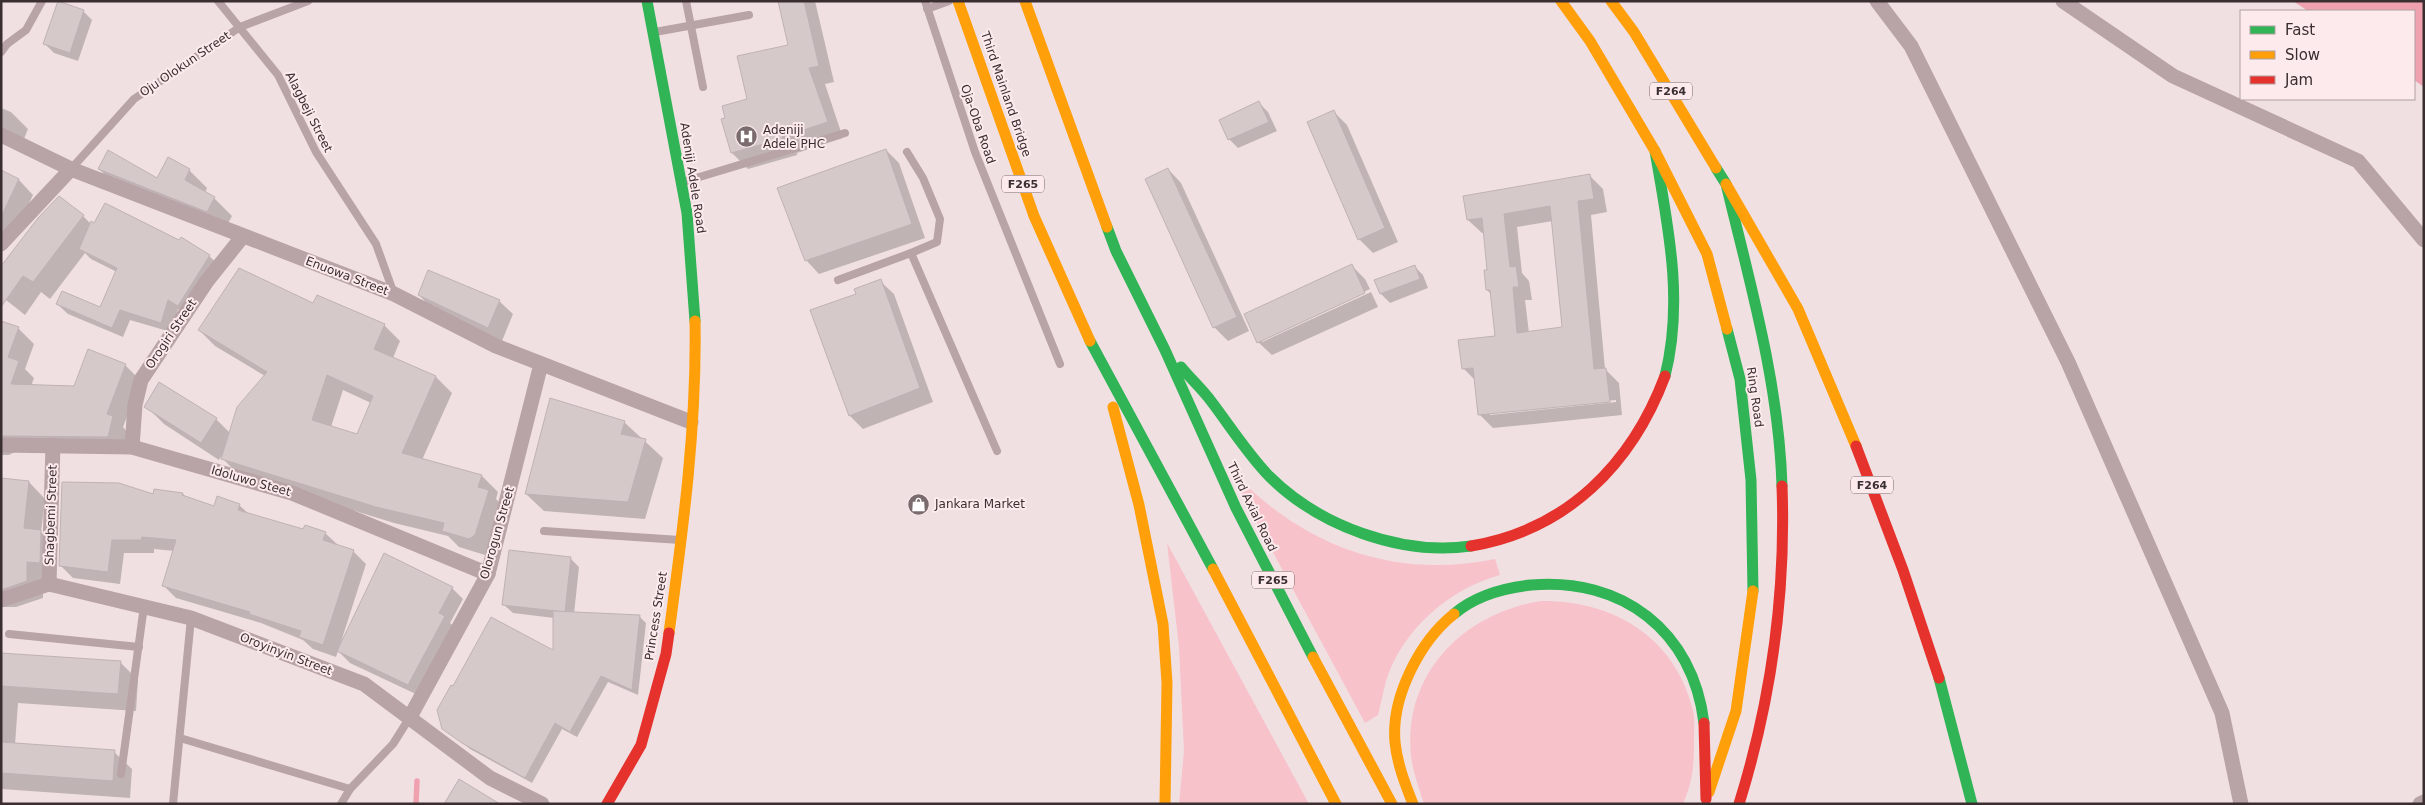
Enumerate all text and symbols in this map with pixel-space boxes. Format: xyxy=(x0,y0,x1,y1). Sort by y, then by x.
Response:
legend xyxy=(2240,10,2415,100)
text: Fast xyxy=(2285,21,2315,39)
street label: Oju Olokun Street xyxy=(137,28,233,100)
street label: Third Mainland Bridge xyxy=(978,28,1034,159)
text: Slow xyxy=(2285,46,2320,64)
street label: Alagbeji Street xyxy=(283,69,335,155)
text: Jam xyxy=(2284,71,2313,89)
street label: Oja-Oba Road xyxy=(958,82,998,166)
road number: F264 xyxy=(1650,82,1692,100)
street label: Adeniji Adele Road xyxy=(677,122,709,234)
place label: Adeniji Adele PHC xyxy=(763,123,825,151)
hospital icon: Adeniji Adele PHC xyxy=(735,125,759,149)
road number: F265 xyxy=(1002,175,1044,192)
street label: Enuowa Street xyxy=(304,254,391,298)
street label: Orogiri Street xyxy=(143,296,200,371)
street label: Ring Road xyxy=(1744,366,1766,428)
street label: Third Axial Road xyxy=(1224,459,1280,554)
street label: Idoluwo Steet xyxy=(210,463,293,499)
street label: Shagbemi Street xyxy=(42,464,60,565)
road number: F264 xyxy=(1851,476,1893,494)
street label: Olorogun Street xyxy=(477,485,517,581)
shop icon: Jankara Market xyxy=(907,492,931,516)
place label: Jankara Market xyxy=(934,497,1025,511)
street label: Princess Street xyxy=(642,570,670,661)
road number: F265 xyxy=(1252,572,1294,588)
street label: Oroyinyin Street xyxy=(238,630,334,678)

